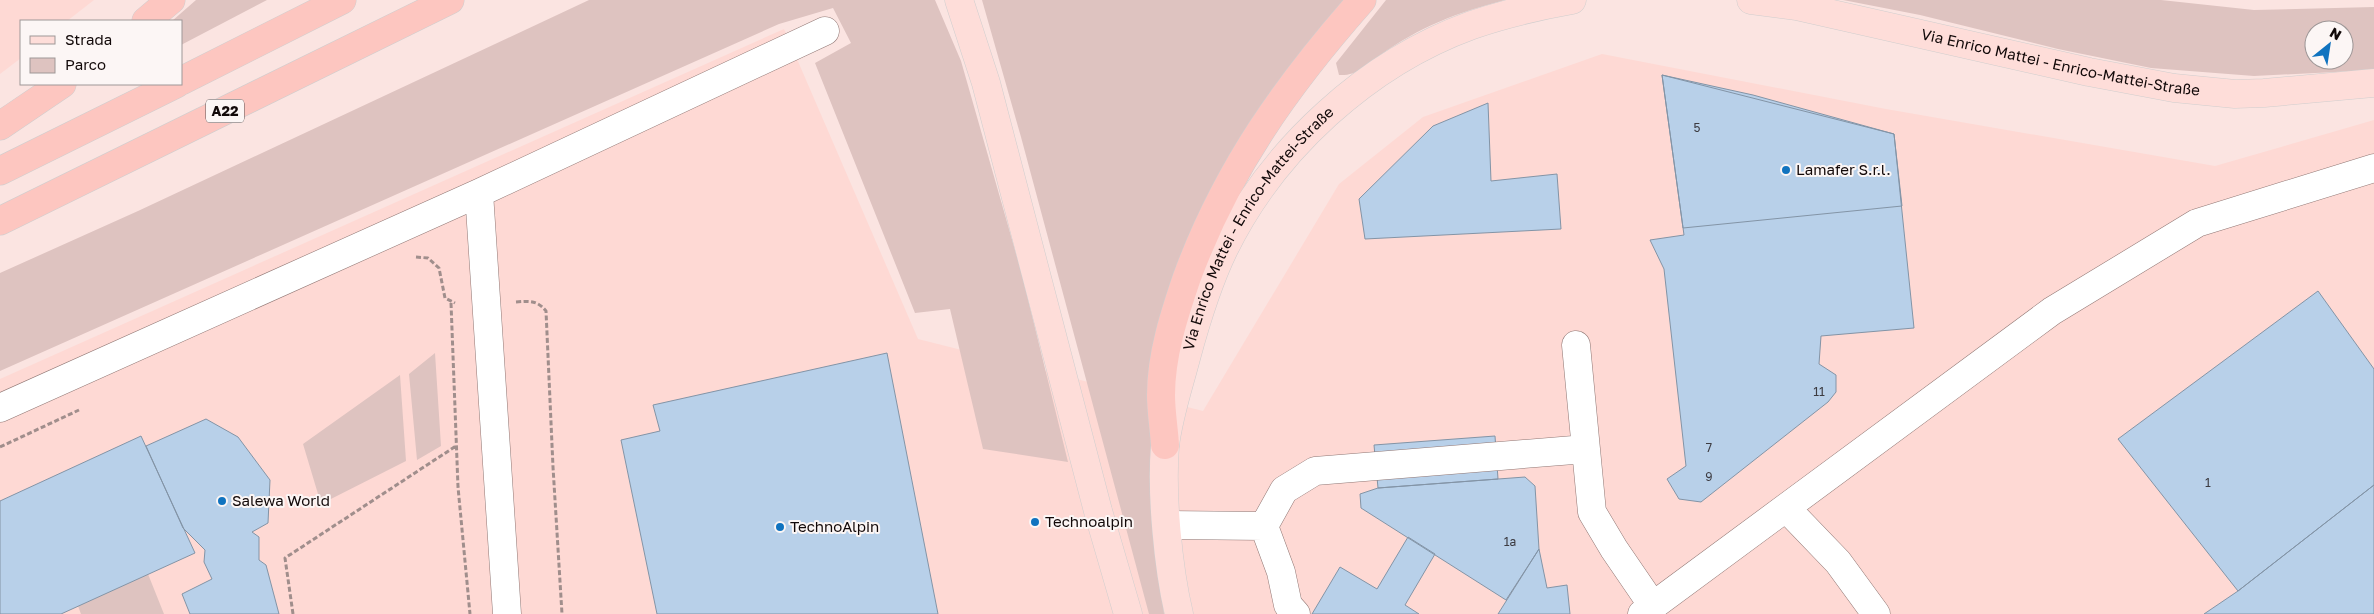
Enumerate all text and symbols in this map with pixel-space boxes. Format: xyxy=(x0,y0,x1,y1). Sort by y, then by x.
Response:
legend xyxy=(20,20,182,85)
north arrow xyxy=(2304,20,2354,70)
text: N xyxy=(2327,23,2345,43)
street label: Via Enrico Mattei - Enrico-Mattei-Straße xyxy=(1920,24,2201,99)
text: Strada xyxy=(65,30,112,48)
text: Parco xyxy=(65,55,106,73)
road number: A22 xyxy=(206,100,244,122)
street label: Via Enrico Mattei - Enrico-Mattei-Straße xyxy=(1179,102,1337,352)
house number: 5 xyxy=(1694,120,1701,135)
place label: Lamafer S.r.l. xyxy=(1796,160,1891,178)
marker: Lamafer S.r.l. xyxy=(1780,164,1792,176)
house number: 11 xyxy=(1813,384,1825,399)
house number: 7 xyxy=(1706,440,1712,455)
house number: 9 xyxy=(1705,469,1713,484)
house number: 1 xyxy=(2205,475,2211,490)
place label: Salewa World xyxy=(232,491,330,509)
marker: Salewa World xyxy=(216,495,228,507)
place label: Technoalpin xyxy=(1045,512,1133,530)
marker: Technoalpin xyxy=(1029,516,1041,528)
place label: TechnoAlpin xyxy=(790,517,879,535)
marker: TechnoAlpin xyxy=(774,521,786,533)
house number: 1a xyxy=(1504,534,1516,549)

